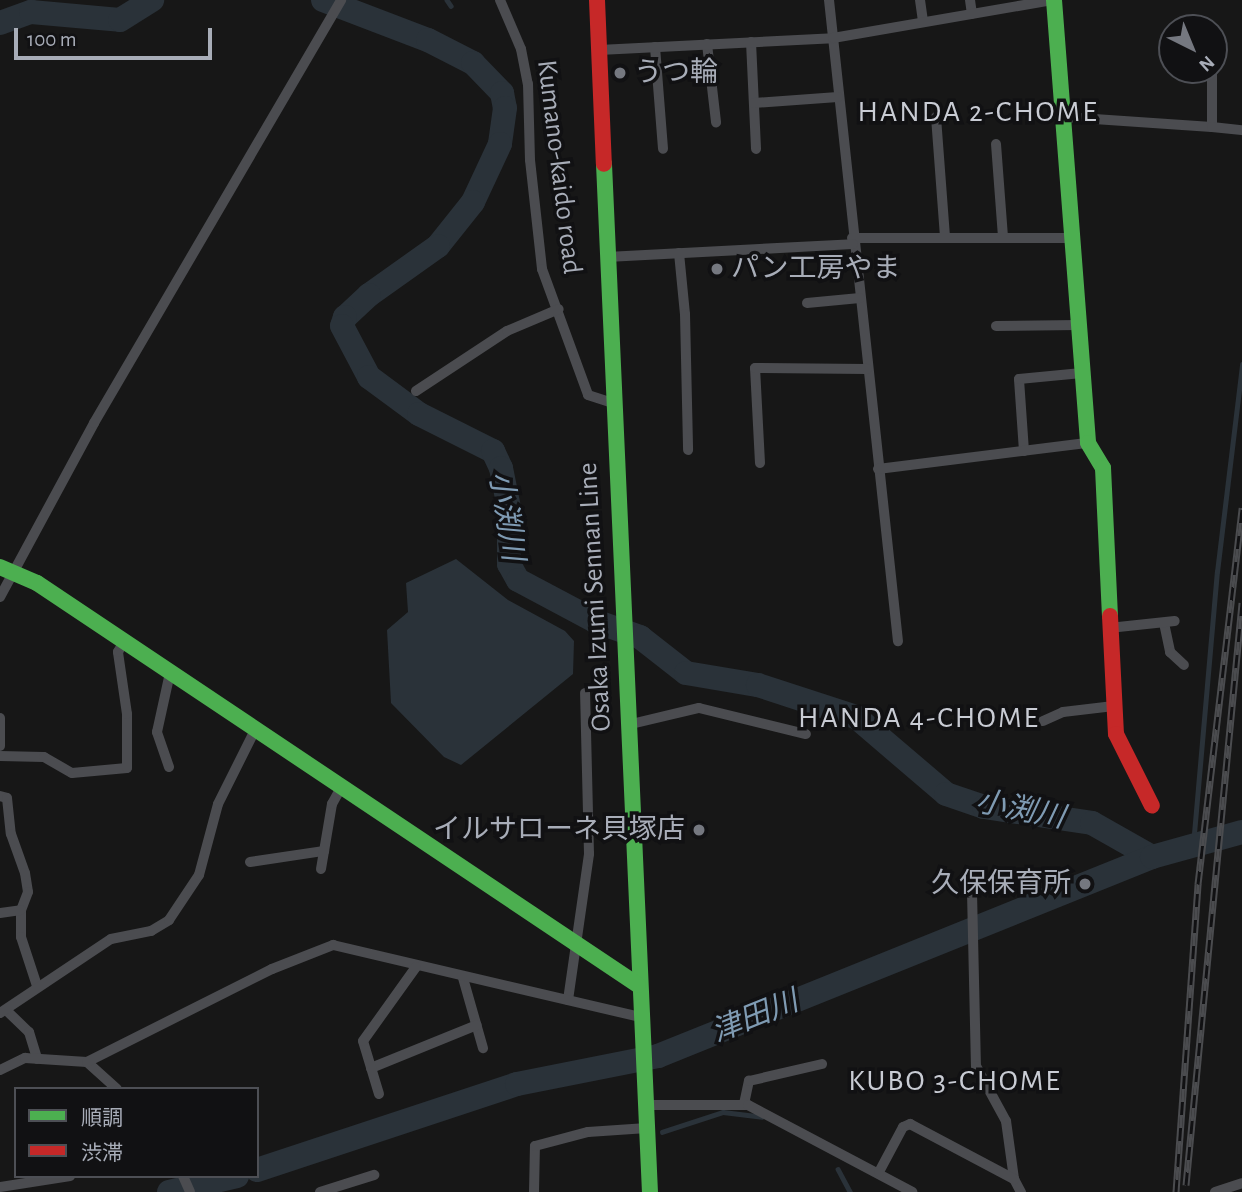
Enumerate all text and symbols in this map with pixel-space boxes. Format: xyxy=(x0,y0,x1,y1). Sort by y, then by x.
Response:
scale bar xyxy=(18,14,215,58)
north arrow xyxy=(1158,14,1228,84)
text: 100 m xyxy=(27,29,77,50)
text: N xyxy=(1195,52,1218,75)
place label: うつ輪 xyxy=(634,56,718,90)
street label: Kumano-kaido road xyxy=(529,58,589,276)
marker: うつ輪 xyxy=(612,65,628,81)
district label: HANDA 2-CHOME xyxy=(859,94,1097,130)
place label: パン工房やま xyxy=(731,252,899,286)
marker: パン工房やま xyxy=(709,261,725,277)
street label: Osaka Izumi Sennan Line xyxy=(571,462,619,732)
water label: 小渕川 xyxy=(481,469,531,563)
district label: HANDA 4-CHOME xyxy=(800,700,1038,736)
water label: 小渕川 xyxy=(972,784,1068,836)
place label: イルサローネ貝塚店 xyxy=(433,813,685,847)
marker: イルサローネ貝塚店 xyxy=(691,822,707,838)
place label: 久保保育所 xyxy=(931,867,1071,901)
marker: 久保保育所 xyxy=(1077,876,1093,892)
water label: 津田川 xyxy=(707,983,803,1051)
district label: KUBO 3-CHOME xyxy=(850,1063,1060,1099)
legend xyxy=(14,1087,259,1178)
text: 順調 xyxy=(81,1108,123,1129)
text: 渋滞 xyxy=(81,1143,123,1164)

